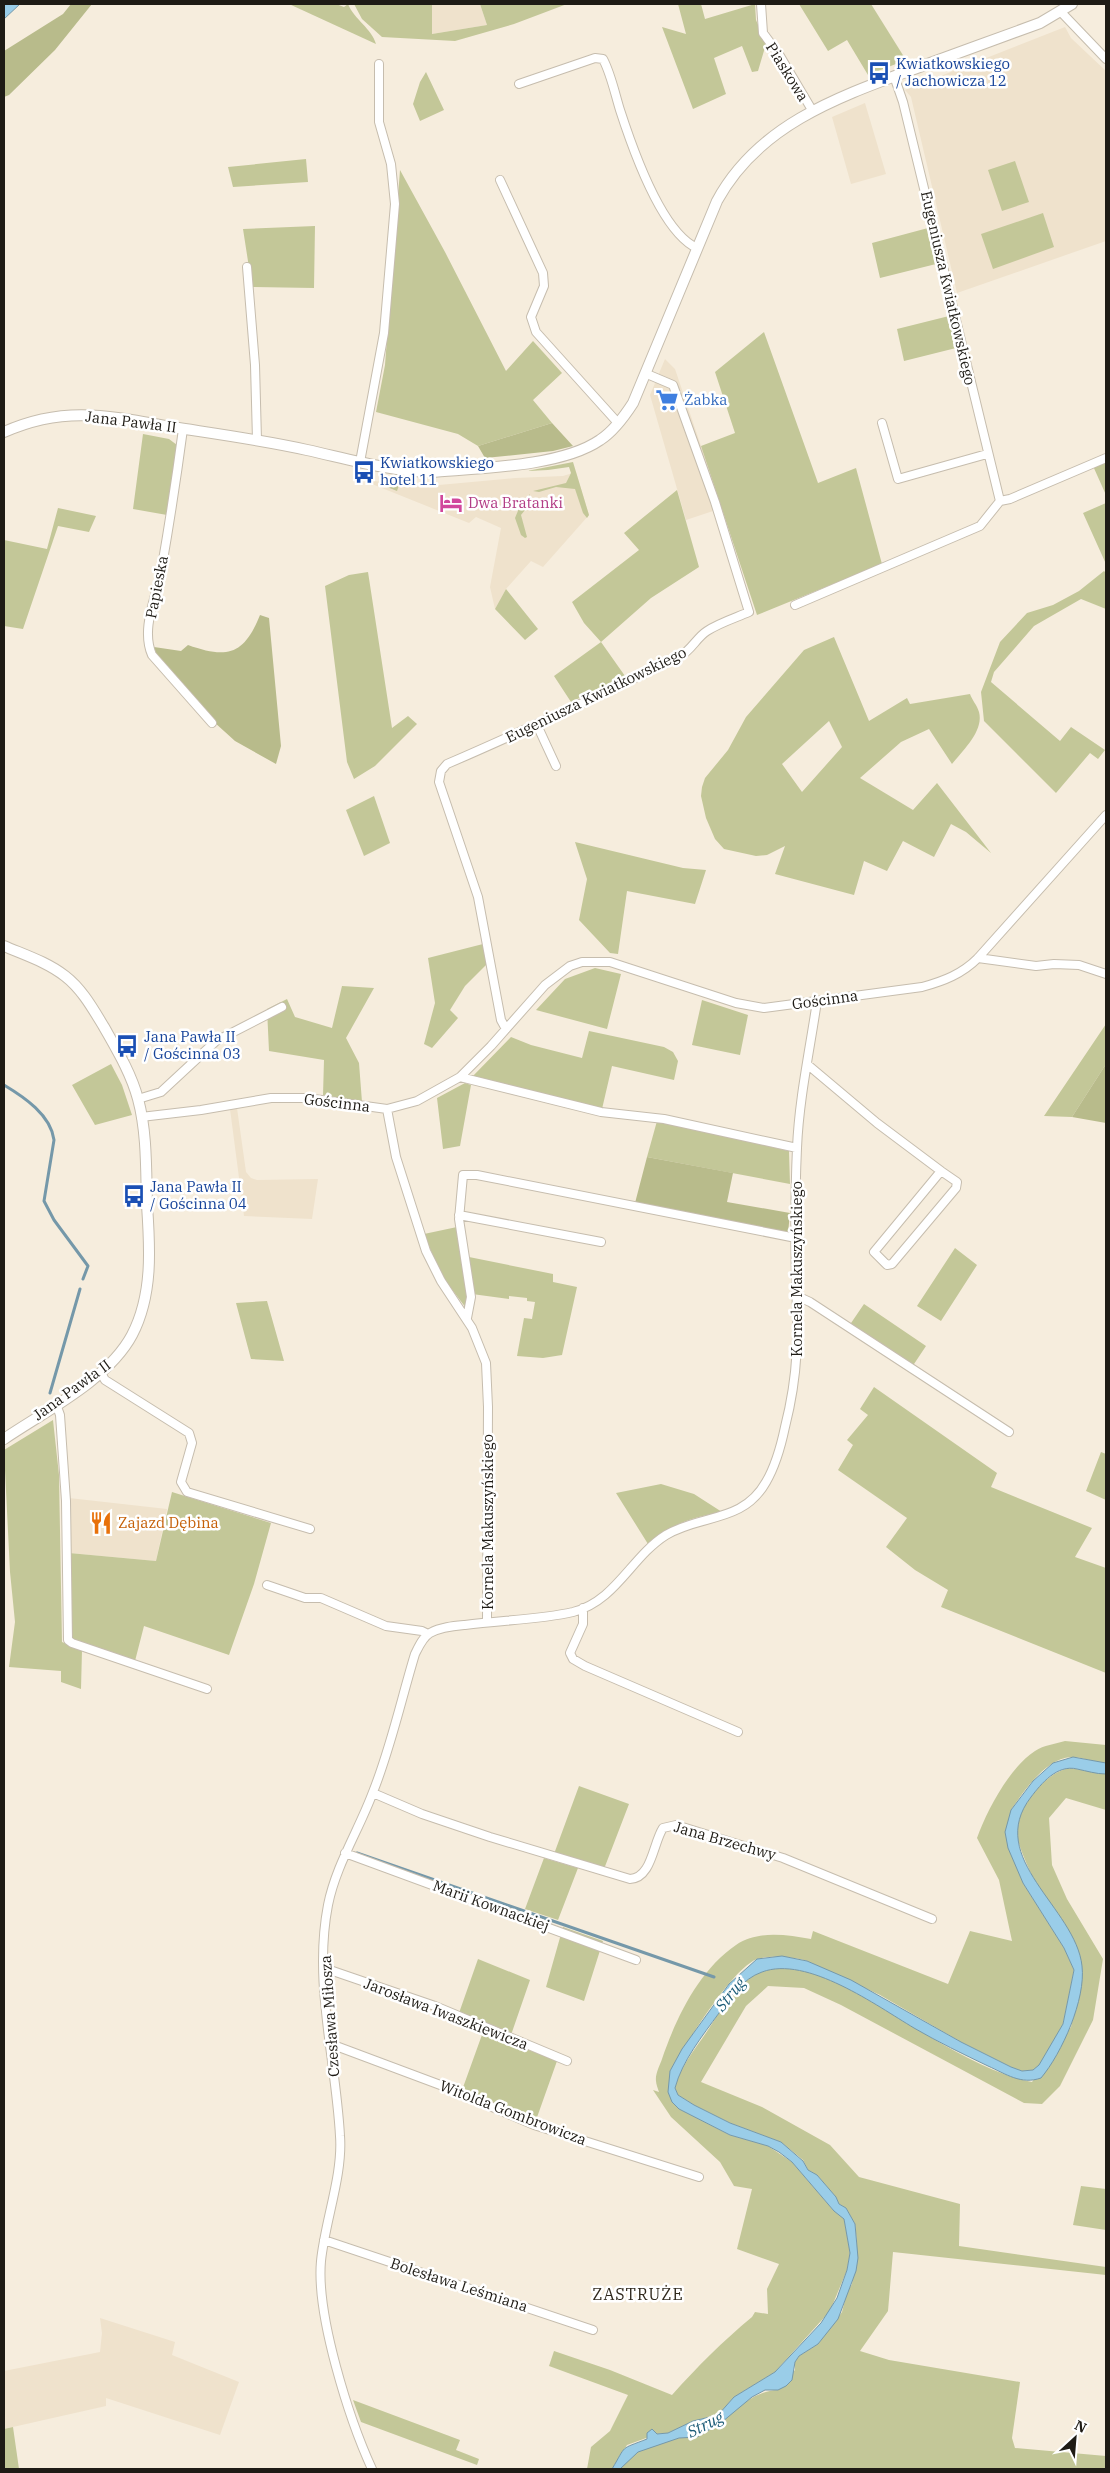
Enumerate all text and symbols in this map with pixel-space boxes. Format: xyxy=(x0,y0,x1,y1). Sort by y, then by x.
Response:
street label: Piaskowa xyxy=(762,39,813,105)
place label: Kwiatkowskiego / Jachowicza 12 xyxy=(896,54,1010,90)
bus stop icon: Kwiatkowskiego / Jachowicza 12 xyxy=(866,60,892,86)
street label: Eugeniusza Kwiatkowskiego xyxy=(917,189,980,387)
supermarket icon: Żabka xyxy=(654,387,680,413)
place label: Żabka xyxy=(684,390,728,409)
street label: Jana Pawła II xyxy=(84,406,178,437)
place label: Kwiatkowskiego hotel 11 xyxy=(380,453,494,489)
bus stop icon: Kwiatkowskiego hotel 11 xyxy=(351,459,377,485)
hotel icon: Dwa Bratanki xyxy=(438,490,464,516)
place label: Dwa Bratanki xyxy=(468,493,563,512)
street label: Papieska xyxy=(141,554,172,620)
street label: Eugeniusza Kwiatkowskiego xyxy=(502,642,689,747)
street label: Gościnna xyxy=(791,985,859,1014)
place label: Jana Pawła II / Gościnna 03 xyxy=(144,1027,241,1063)
bus stop icon: Jana Pawła II / Gościnna 03 xyxy=(114,1033,140,1059)
street label: Gościnna xyxy=(303,1089,371,1116)
place label: Jana Pawła II / Gościnna 04 xyxy=(150,1177,247,1213)
street label: Kornela Makuszyńskiego xyxy=(787,1181,806,1357)
bus stop icon: Jana Pawła II / Gościnna 04 xyxy=(121,1183,147,1209)
street label: Jana Pawła II xyxy=(29,1355,114,1424)
street label: Kornela Makuszyńskiego xyxy=(478,1434,497,1610)
restaurant icon: Zajazd Dębina xyxy=(88,1510,114,1536)
place label: Zajazd Dębina xyxy=(118,1513,219,1532)
street label: Jana Brzechwy xyxy=(672,1817,778,1864)
street label: Marii Kownackiej xyxy=(430,1876,552,1935)
street label: Czesława Miłosza xyxy=(316,1954,343,2078)
street label: Jarosława Iwaszkiewicza xyxy=(361,1973,531,2054)
water label: Strug xyxy=(710,1973,750,2016)
street label: Witolda Gombrowicza xyxy=(437,2076,589,2149)
street label: Bolesława Leśmiana xyxy=(388,2253,530,2316)
district label: ZASTRUŻE xyxy=(592,2284,684,2304)
water label: Strug xyxy=(683,2406,727,2442)
north arrow xyxy=(1050,2413,1100,2463)
text: N xyxy=(1072,2416,1090,2437)

